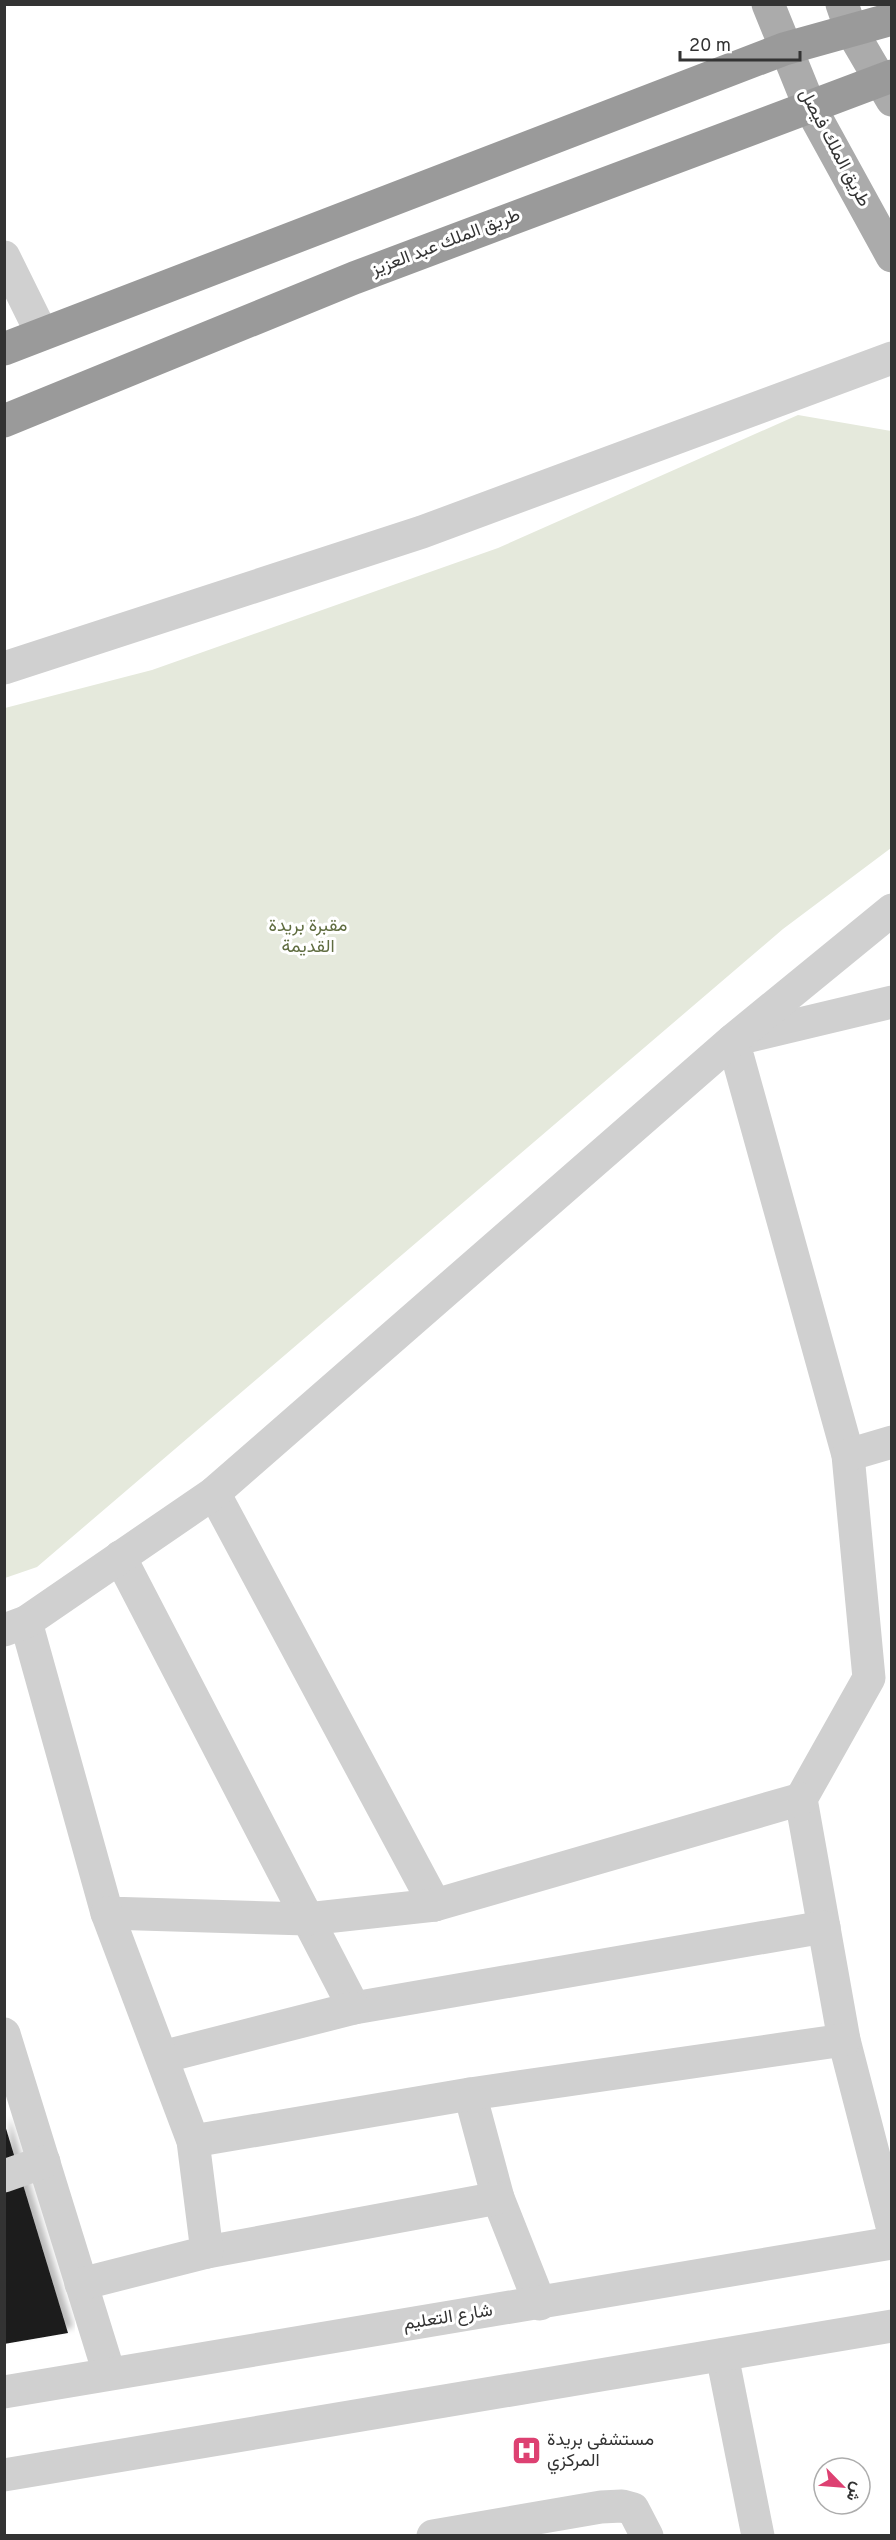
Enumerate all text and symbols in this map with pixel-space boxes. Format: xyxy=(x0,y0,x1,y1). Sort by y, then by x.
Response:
scale bar xyxy=(680,24,800,62)
text: 20 m xyxy=(689,35,731,58)
street label: طريق الملك فيصل xyxy=(793,85,875,211)
street label: طريق الملك عبد العزيز xyxy=(367,204,524,282)
park label: مقبرة بريدة القديمة xyxy=(269,915,347,959)
street label: شارع التعليم xyxy=(402,2300,494,2336)
place label: مستشفى بريدة المركزي xyxy=(547,2429,654,2475)
hospital icon: مستشفى بريدة المركزي xyxy=(510,2434,542,2466)
north arrow xyxy=(812,2456,872,2516)
text: ش xyxy=(841,2479,867,2504)

